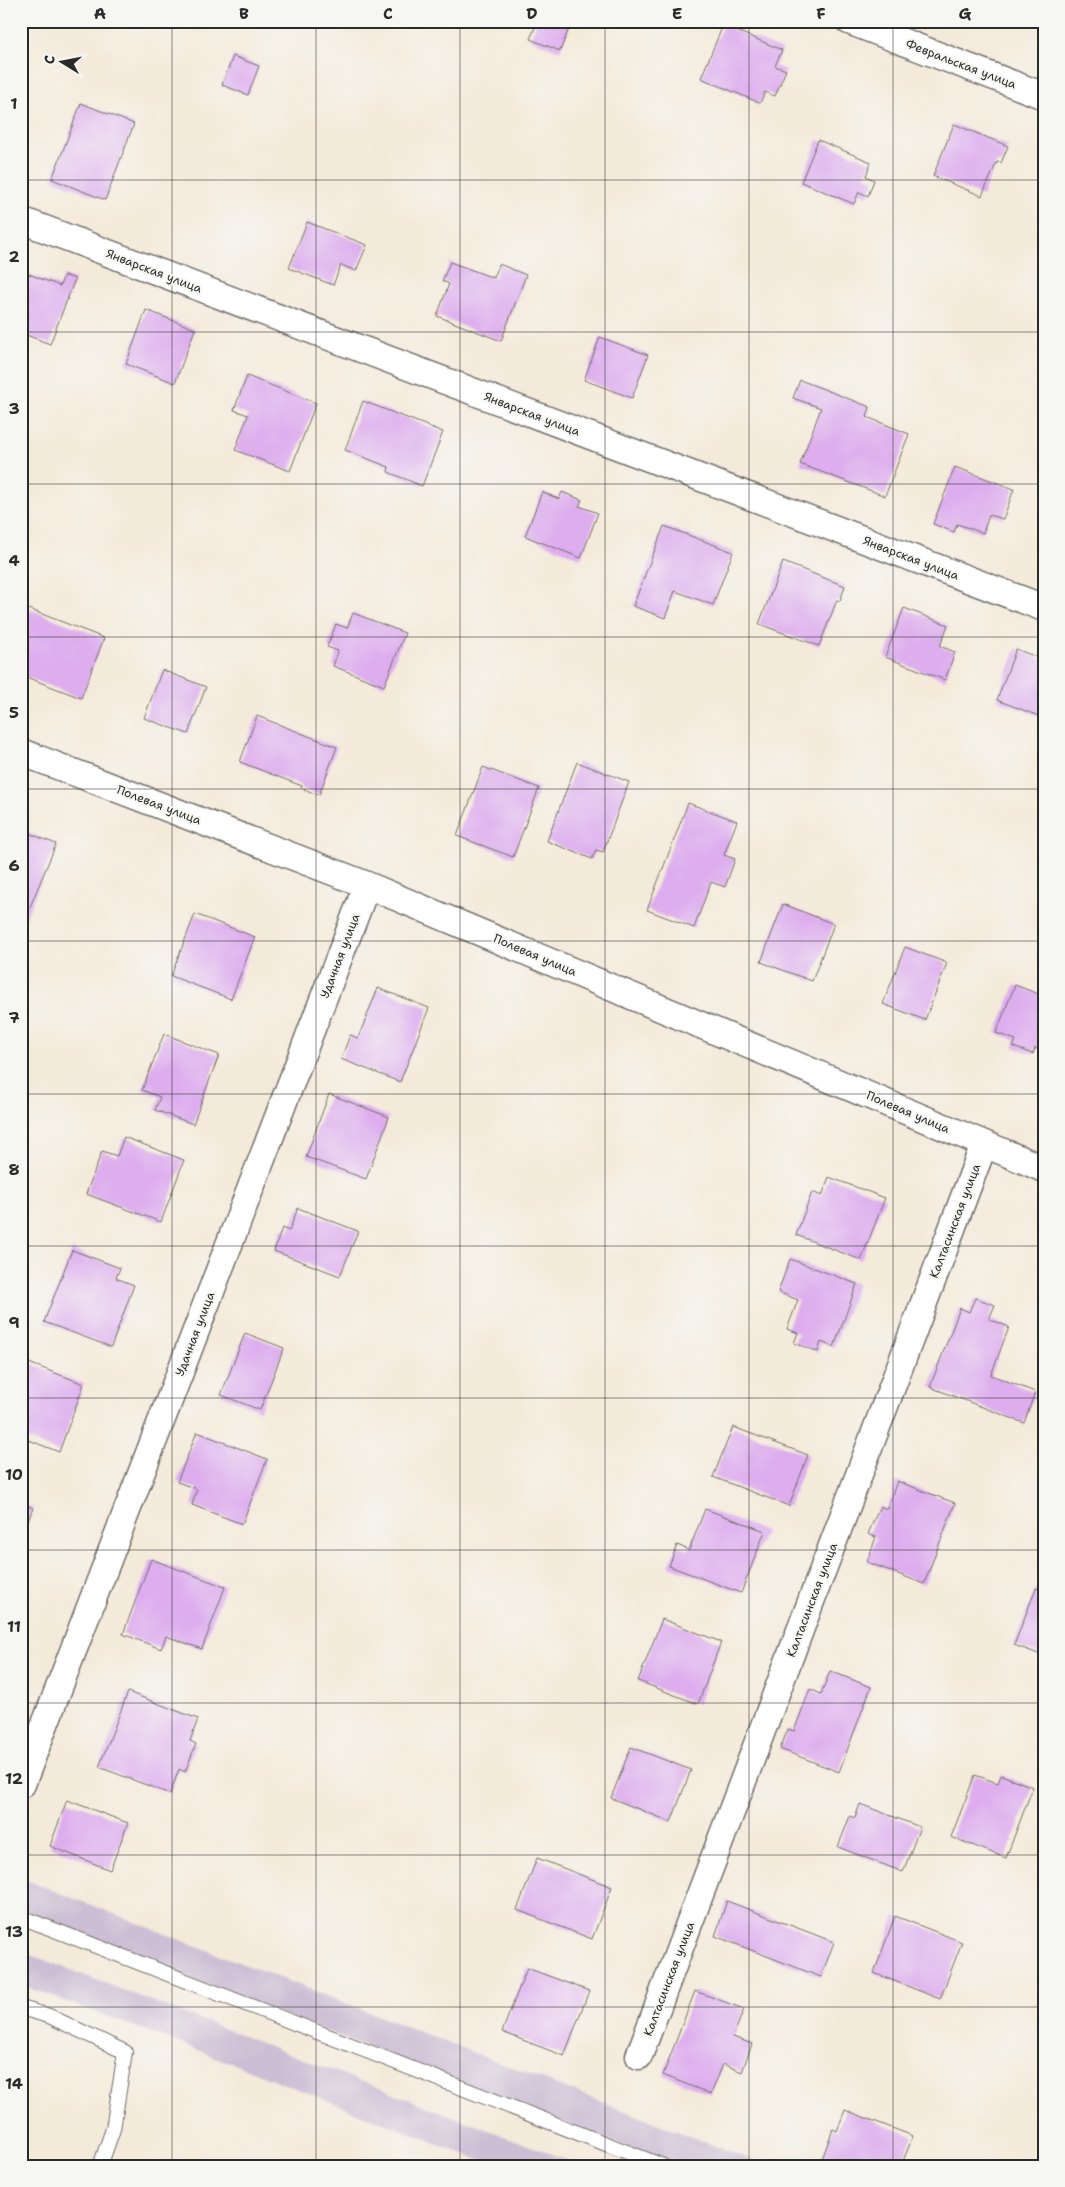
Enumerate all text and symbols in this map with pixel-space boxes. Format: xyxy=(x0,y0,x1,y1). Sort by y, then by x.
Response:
text: A xyxy=(94,3,106,24)
text: B xyxy=(239,3,249,24)
text: C xyxy=(383,3,393,24)
text: D xyxy=(526,3,538,24)
text: E xyxy=(672,3,682,24)
text: F xyxy=(816,3,826,24)
text: G xyxy=(959,3,972,24)
street label: Февральская улица xyxy=(903,36,1019,93)
north arrow xyxy=(38,38,88,88)
text: С xyxy=(40,54,59,66)
text: 1 xyxy=(10,93,18,114)
street label: Январская улица xyxy=(104,245,205,297)
text: 2 xyxy=(8,246,20,267)
street label: Январская улица xyxy=(482,388,583,440)
text: 3 xyxy=(8,398,20,419)
street label: Январская улица xyxy=(861,532,962,584)
text: 4 xyxy=(8,550,20,571)
text: 5 xyxy=(9,702,19,723)
street label: Полевая улица xyxy=(115,782,204,829)
text: 6 xyxy=(8,855,20,876)
street label: Удачная улица xyxy=(317,911,364,1000)
street label: Полевая улица xyxy=(491,930,580,980)
text: 7 xyxy=(8,1007,20,1028)
street label: Полевая улица xyxy=(864,1087,953,1137)
text: 8 xyxy=(8,1159,20,1180)
street label: Калтасинская улица xyxy=(926,1161,984,1281)
street label: Удачная улица xyxy=(172,1289,219,1378)
text: 9 xyxy=(8,1312,20,1333)
text: 10 xyxy=(5,1464,23,1485)
street label: Калтасинская улица xyxy=(783,1540,841,1660)
text: 11 xyxy=(7,1616,21,1637)
text: 12 xyxy=(5,1768,23,1789)
street label: Калтасинская улица xyxy=(640,1919,698,2039)
text: 13 xyxy=(5,1921,23,1942)
text: 14 xyxy=(5,2073,23,2094)

